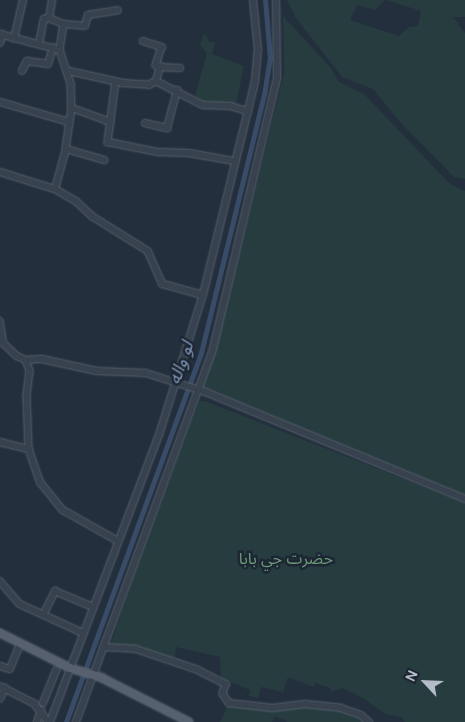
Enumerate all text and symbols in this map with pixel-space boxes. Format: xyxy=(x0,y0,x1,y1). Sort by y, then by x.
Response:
water label: لو واله xyxy=(164,339,198,387)
park label: حضرت جي بابا xyxy=(239,549,333,569)
north arrow xyxy=(400,657,450,707)
text: N xyxy=(401,667,422,684)

